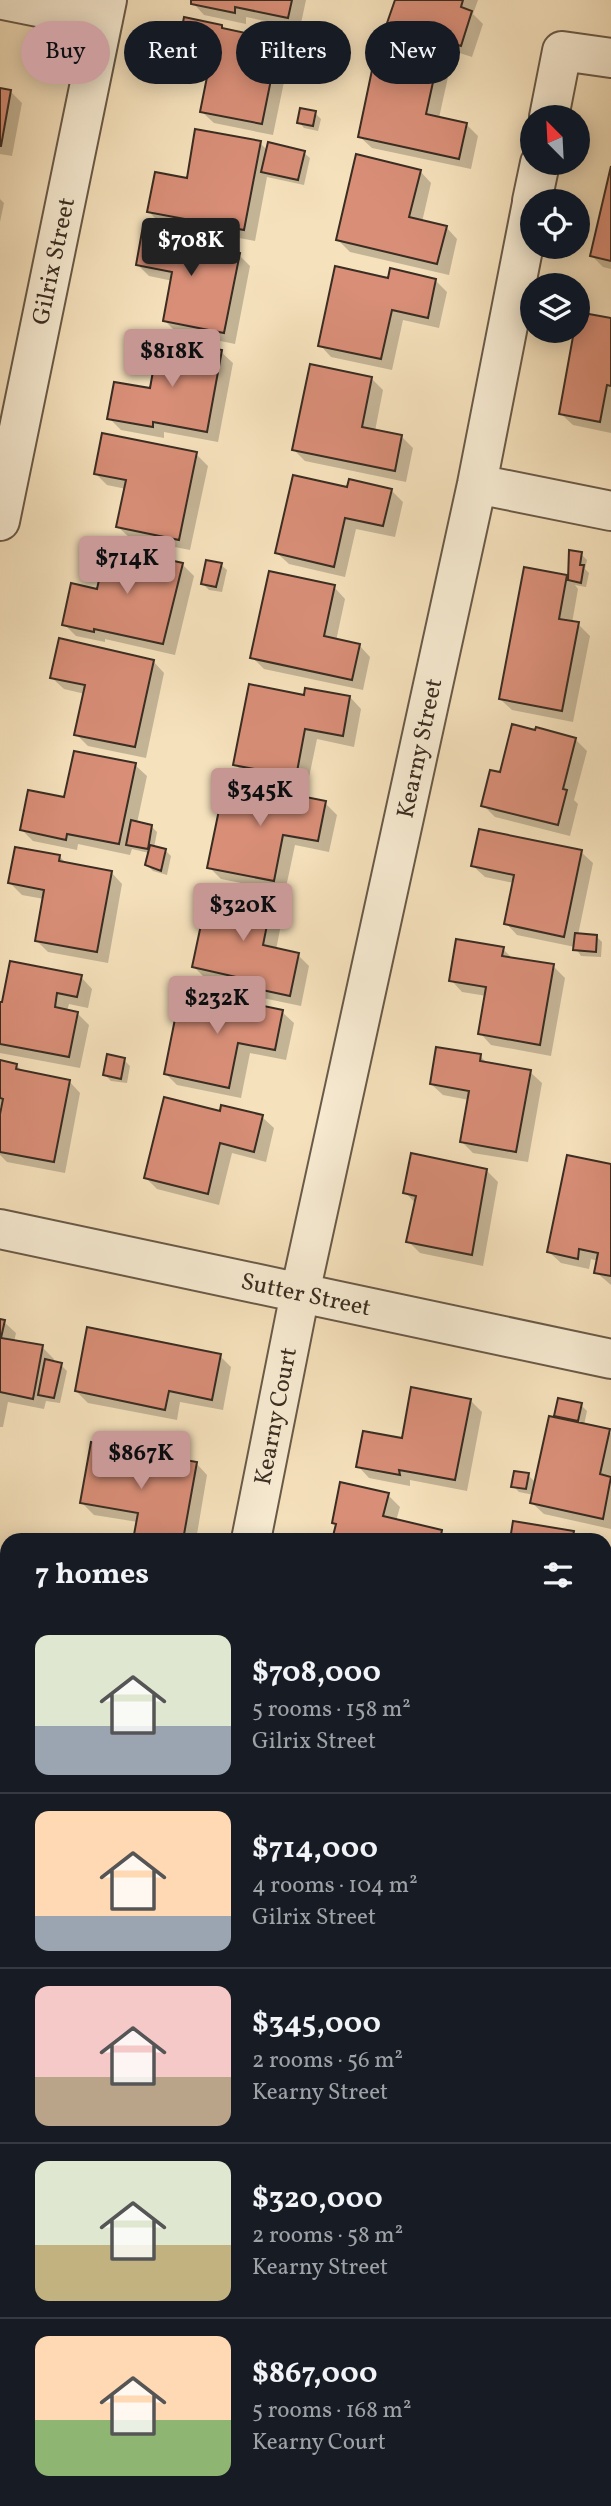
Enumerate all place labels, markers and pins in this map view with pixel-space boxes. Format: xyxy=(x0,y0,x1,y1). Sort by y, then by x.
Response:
pin: $708K xyxy=(142,218,240,278)
pin: $818K xyxy=(123,330,221,389)
pin: $714K xyxy=(78,536,176,596)
pin: $345K xyxy=(211,768,309,828)
pin: $320K xyxy=(194,884,292,943)
pin: $232K xyxy=(168,976,266,1036)
pin: $867K xyxy=(92,1432,190,1491)

